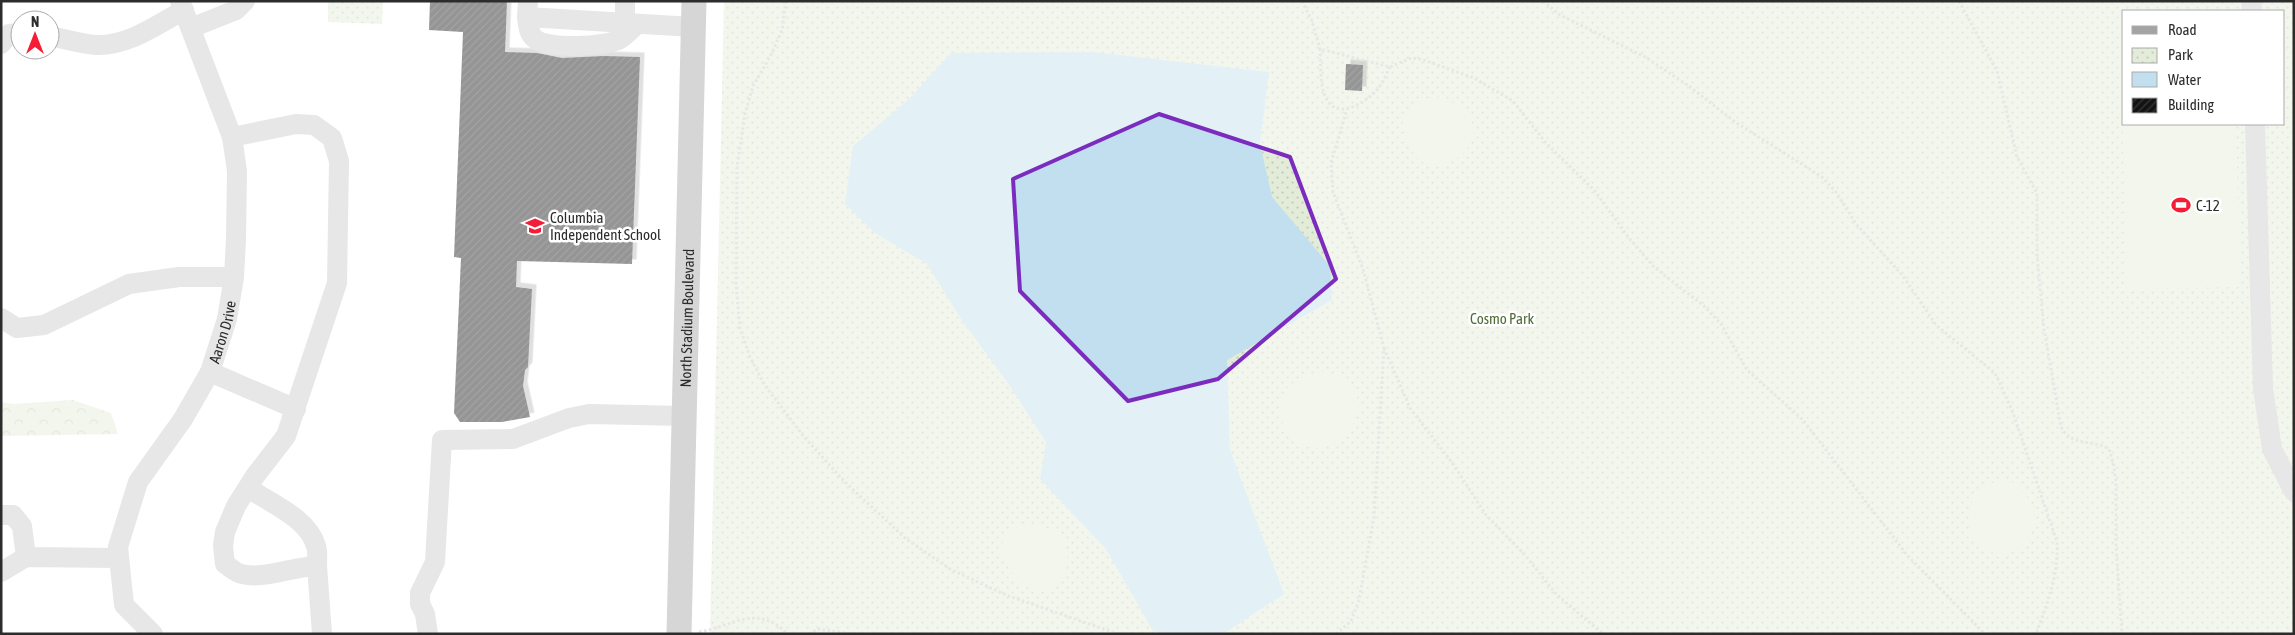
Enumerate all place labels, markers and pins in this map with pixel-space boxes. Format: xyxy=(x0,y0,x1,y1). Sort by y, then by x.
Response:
sports icon: C-12 xyxy=(2170,194,2192,216)
place label: C-12 xyxy=(2196,197,2220,214)
place label: Columbia Independent School xyxy=(550,209,661,243)
school or university icon: Columbia Independent School xyxy=(524,215,546,237)

